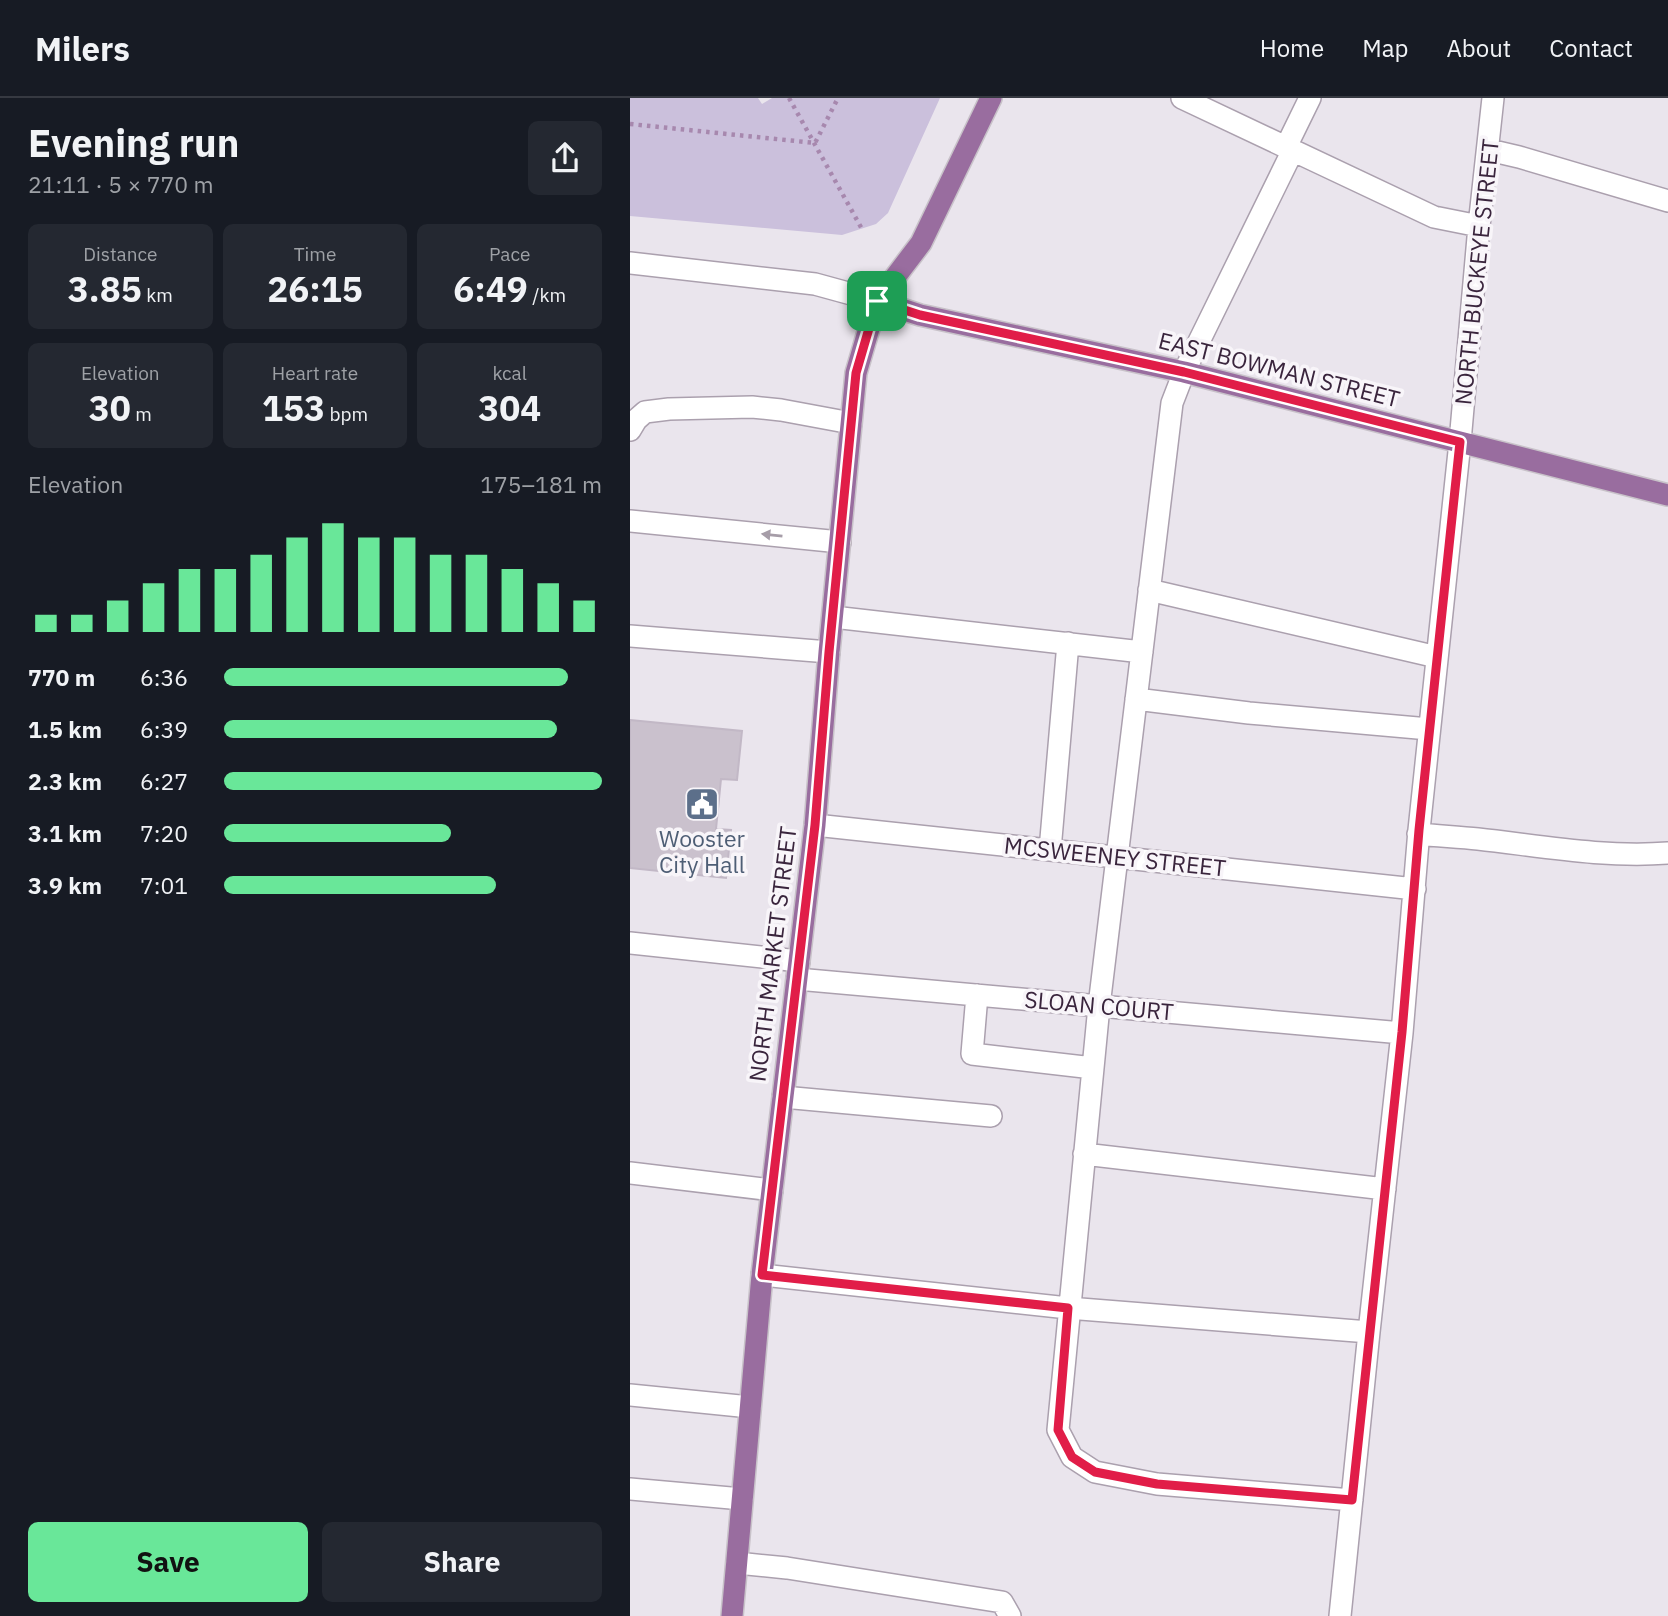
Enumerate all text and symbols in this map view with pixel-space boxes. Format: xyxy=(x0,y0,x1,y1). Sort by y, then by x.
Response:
text: Milers xyxy=(35,27,130,70)
text: Home xyxy=(1260,32,1324,64)
text: Map xyxy=(1362,32,1408,64)
text: About xyxy=(1446,32,1511,64)
text: Contact xyxy=(1549,32,1633,64)
text: Evening run xyxy=(28,118,239,167)
button: share xyxy=(528,121,602,195)
street label: NORTH BUCKEYE STREET xyxy=(1447,137,1505,406)
text: 21:11 · 5 × 770 m xyxy=(28,169,214,199)
text: Distance xyxy=(83,242,157,266)
text: Time xyxy=(294,242,336,266)
text: Pace xyxy=(489,242,530,266)
text: 3.85 xyxy=(68,266,142,312)
text: 26:15 xyxy=(267,266,363,312)
text: 6:49 xyxy=(453,266,528,312)
pin xyxy=(847,271,907,331)
icon: arrive xyxy=(858,282,896,320)
text: km xyxy=(142,283,173,307)
text: /km xyxy=(528,283,566,307)
street label: EAST BOWMAN STREET xyxy=(1155,325,1403,414)
text: Elevation xyxy=(81,361,160,385)
text: Heart rate xyxy=(272,361,358,385)
text: kcal xyxy=(492,361,527,385)
text: 30 xyxy=(89,385,131,431)
text: 153 xyxy=(262,385,325,431)
text: 304 xyxy=(478,385,541,431)
text: m xyxy=(131,402,152,426)
text: bpm xyxy=(325,402,368,426)
text: Elevation xyxy=(28,469,123,499)
text: 175–181 m xyxy=(480,469,602,499)
one-way arrow xyxy=(761,529,783,540)
text: 770 m xyxy=(28,662,95,692)
text: 6:36 xyxy=(140,662,188,692)
text: 1.5 km xyxy=(28,714,102,744)
text: 6:39 xyxy=(140,714,188,744)
text: 2.3 km xyxy=(28,766,102,796)
text: 6:27 xyxy=(140,766,188,796)
public building icon: Wooster City Hall xyxy=(683,785,721,823)
text: 3.1 km xyxy=(28,818,102,848)
text: 7:20 xyxy=(140,818,188,848)
place label: Wooster City Hall xyxy=(659,823,746,879)
street label: NORTH MARKET STREET xyxy=(741,824,803,1083)
street label: MCSWEENEY STREET xyxy=(1003,829,1228,883)
text: 3.9 km xyxy=(28,870,102,900)
text: 7:01 xyxy=(140,870,188,900)
street label: SLOAN COURT xyxy=(1023,984,1175,1026)
button: Save xyxy=(28,1522,308,1602)
button: Share xyxy=(322,1522,602,1602)

